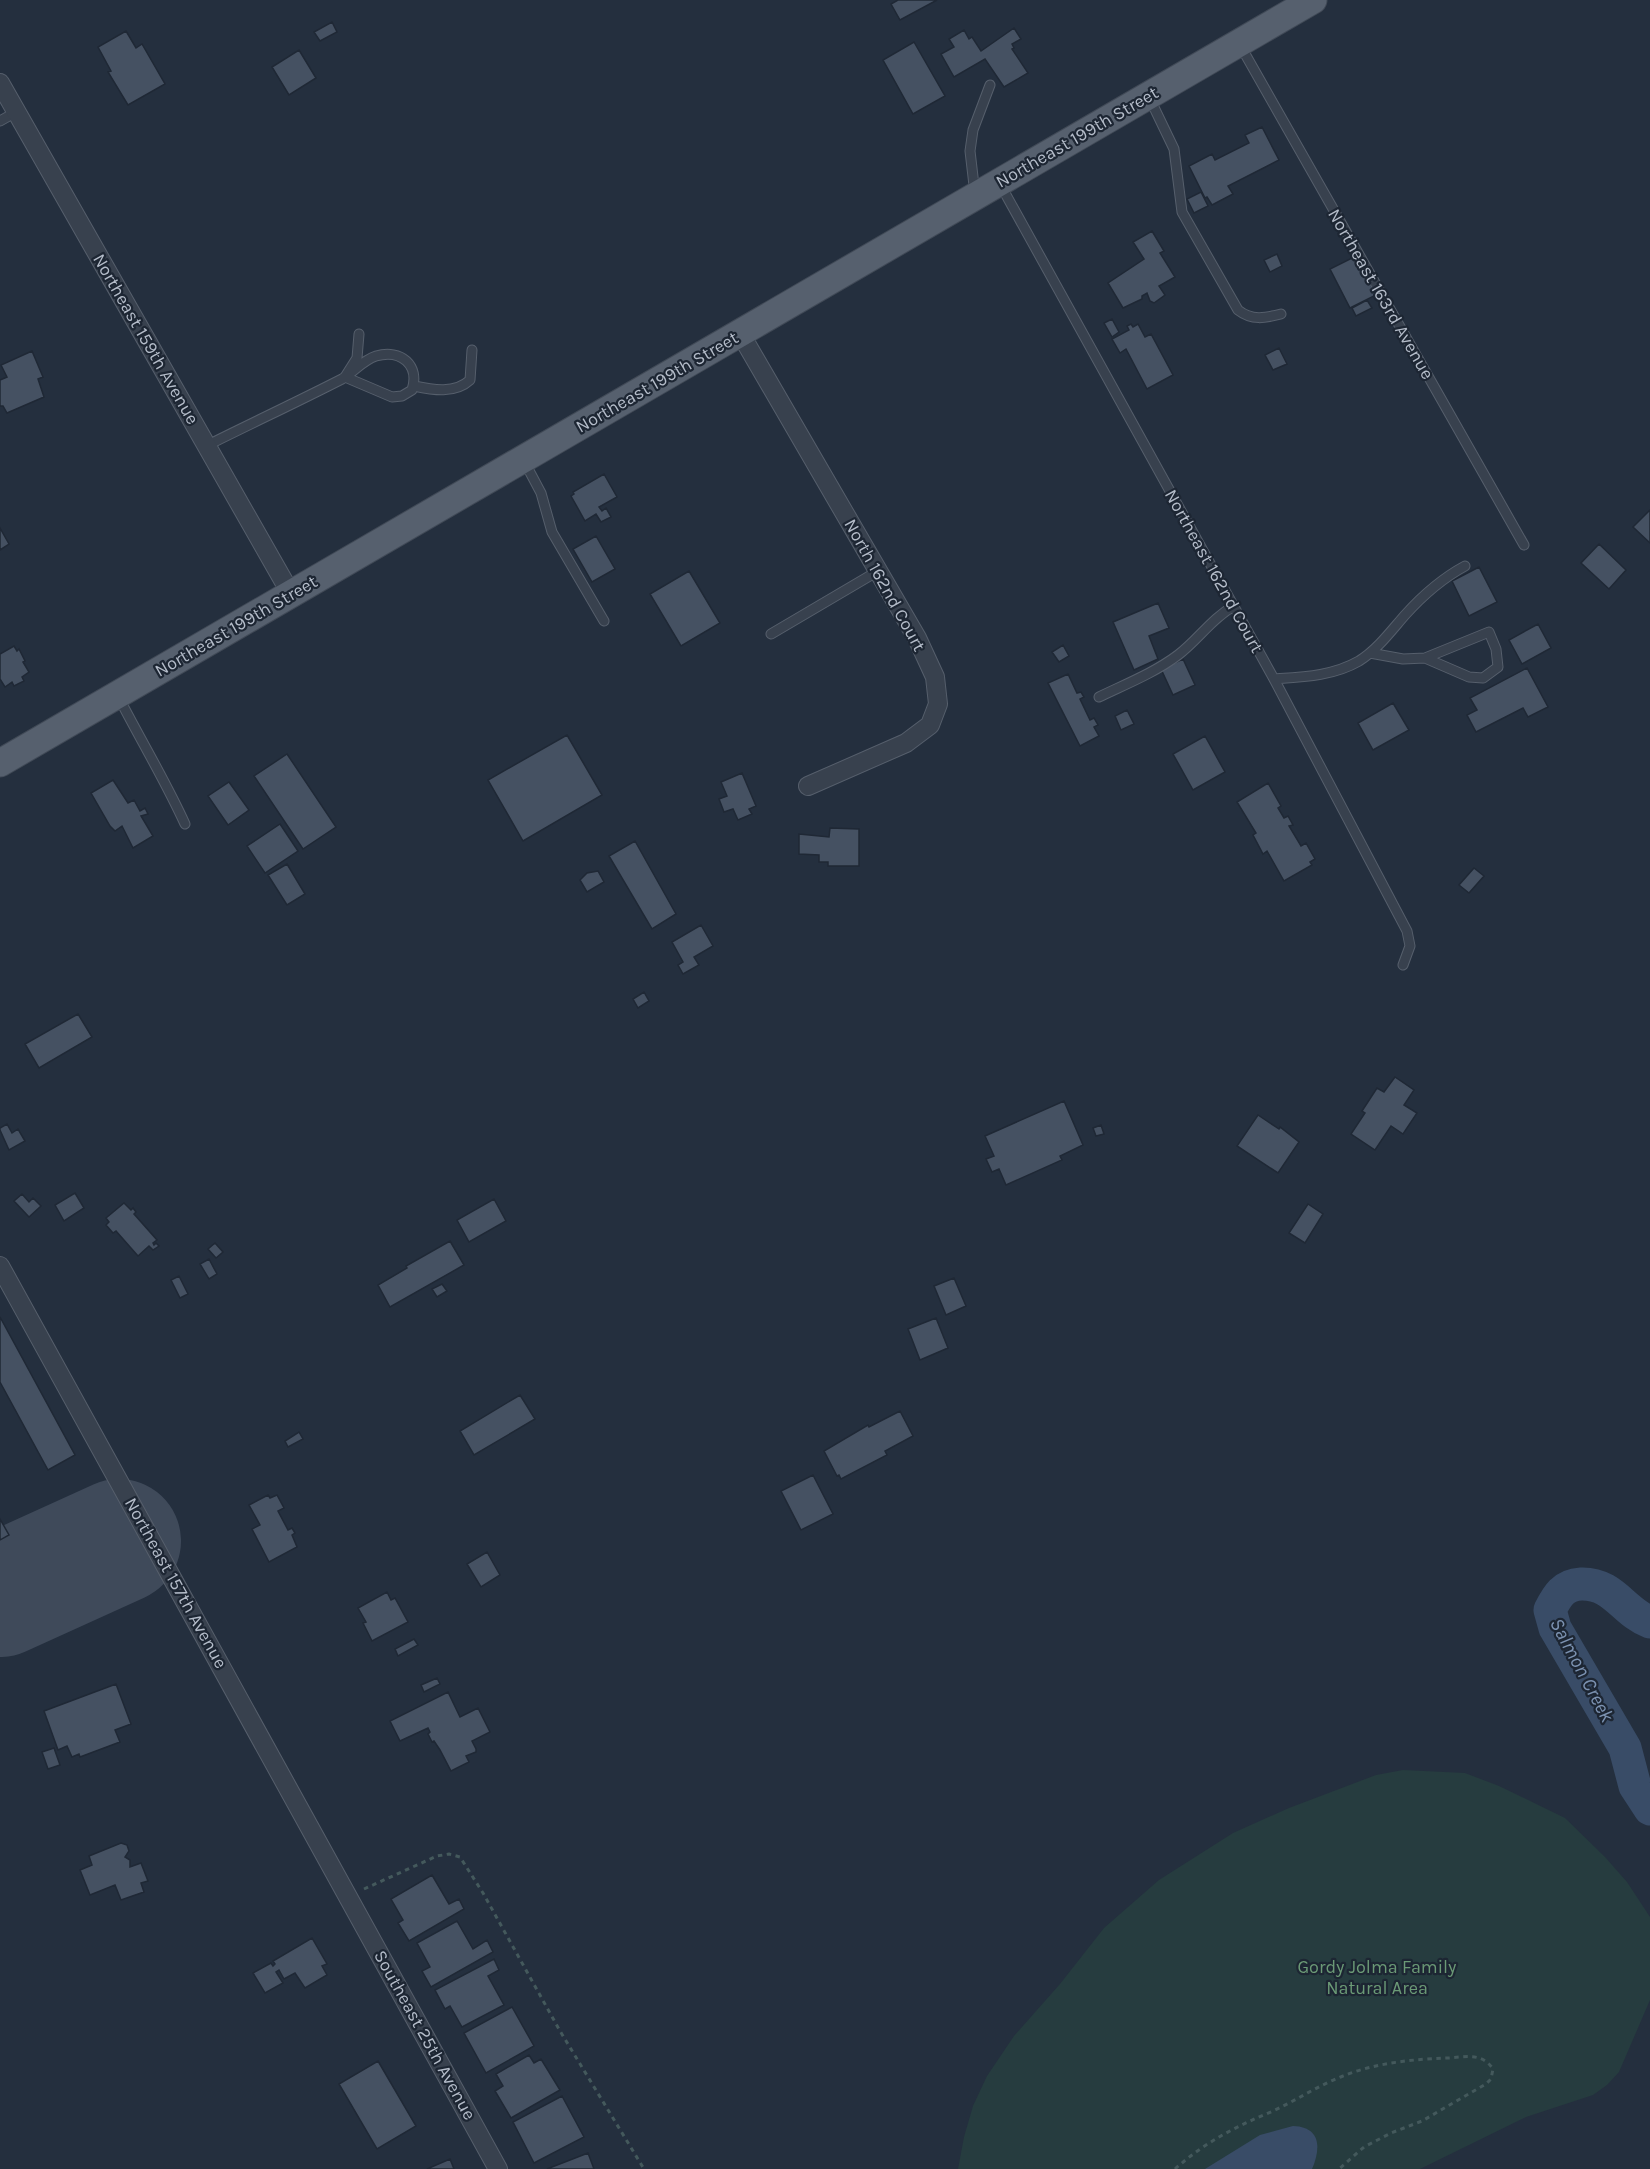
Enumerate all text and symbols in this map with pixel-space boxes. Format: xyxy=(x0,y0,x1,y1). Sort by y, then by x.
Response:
street label: Northeast 199th Street xyxy=(992,81,1162,193)
street label: Northeast 163rd Avenue xyxy=(1323,205,1439,383)
street label: Northeast 159th Avenue xyxy=(88,250,204,428)
street label: Northeast 199th Street xyxy=(572,326,742,438)
street label: Northeast 162nd Court xyxy=(1160,485,1268,657)
street label: North 162nd Court xyxy=(839,515,931,655)
street label: Northeast 199th Street xyxy=(151,570,321,682)
street label: Northeast 157th Avenue xyxy=(120,1494,232,1672)
water label: Salmon Creek xyxy=(1545,1614,1619,1727)
street label: Southeast 25th Avenue xyxy=(369,1946,481,2124)
park label: Gordy Jolma Family Natural Area xyxy=(1298,1956,1457,1999)

